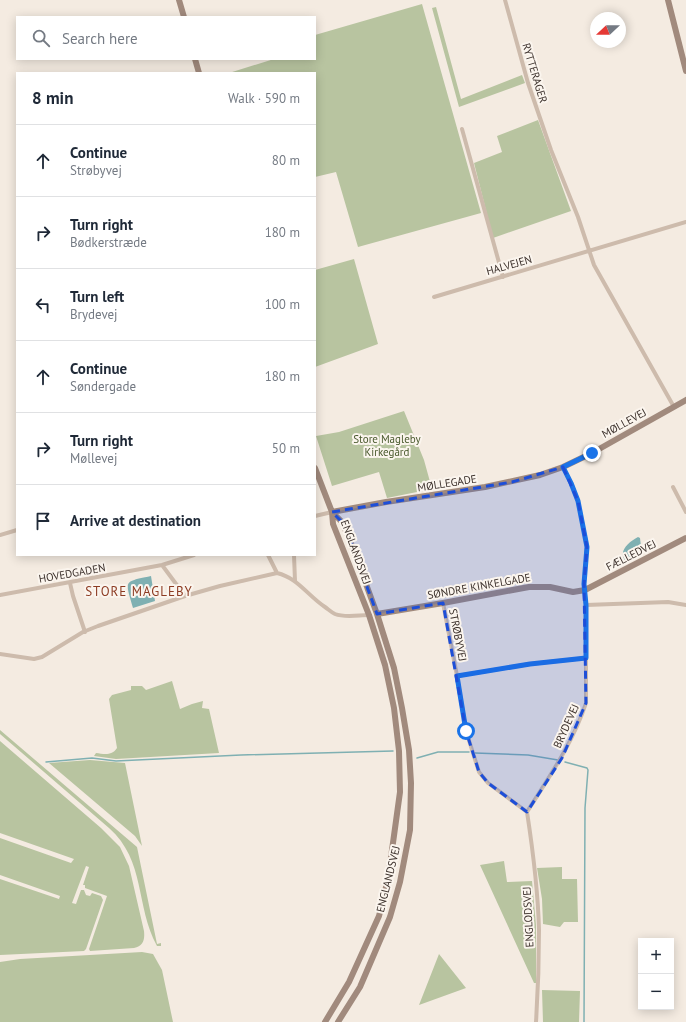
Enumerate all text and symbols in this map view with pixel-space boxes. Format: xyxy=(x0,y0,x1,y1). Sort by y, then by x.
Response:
north arrow xyxy=(590,12,626,48)
search box xyxy=(16,16,316,60)
icon: search xyxy=(30,27,52,49)
text: Search here xyxy=(62,29,138,48)
street label: RYTTERAGER xyxy=(519,41,551,105)
text: 8 min xyxy=(32,87,73,109)
text: Walk · 590 m xyxy=(228,90,300,107)
text: Continue xyxy=(70,143,127,162)
icon: ahead xyxy=(32,150,54,172)
text: 80 m xyxy=(272,152,300,169)
text: Strøbyvej xyxy=(70,162,122,179)
text: Turn right xyxy=(70,215,133,234)
icon: right xyxy=(32,222,54,244)
text: 180 m xyxy=(265,224,300,241)
text: Bødkerstræde xyxy=(70,234,147,251)
street label: HALVEJEN xyxy=(484,252,534,278)
text: Turn left xyxy=(70,287,124,306)
icon: left xyxy=(32,294,54,316)
text: 100 m xyxy=(265,296,300,313)
text: Brydevej xyxy=(70,306,118,323)
text: Continue xyxy=(70,359,127,378)
icon: ahead xyxy=(32,366,54,388)
text: 180 m xyxy=(265,368,300,385)
text: Søndergade xyxy=(70,378,136,395)
street label: MØLLEVEJ xyxy=(599,405,649,441)
text: Turn right xyxy=(70,431,133,450)
park label: Store Magleby Kirkegård xyxy=(353,432,422,459)
icon: right xyxy=(32,438,54,460)
text: 50 m xyxy=(272,440,300,457)
route end xyxy=(583,444,601,462)
text: Møllevej xyxy=(70,450,117,467)
street label: MØLLEGADE xyxy=(416,471,478,495)
icon: arrive xyxy=(32,510,54,532)
text: Arrive at destination xyxy=(70,511,201,530)
street label: ENGLANDSVEJ xyxy=(338,518,374,586)
street label: FÆLLEDVEJ xyxy=(604,536,658,574)
street label: HOVEDGADEN xyxy=(37,560,107,586)
street label: SØNDRE KINKELGADE xyxy=(426,570,532,602)
district label: STORE MAGLEBY xyxy=(85,583,193,600)
street label: STRØBYVEJ xyxy=(446,607,470,663)
street label: BRYDEVEJ xyxy=(550,702,582,750)
route start xyxy=(457,722,475,740)
street label: ENGLANDSVEJ xyxy=(373,844,403,914)
street label: ENGLODSVEJ xyxy=(519,886,537,948)
map controls xyxy=(638,938,674,1010)
button: + xyxy=(638,938,674,974)
button: − xyxy=(638,974,674,1010)

